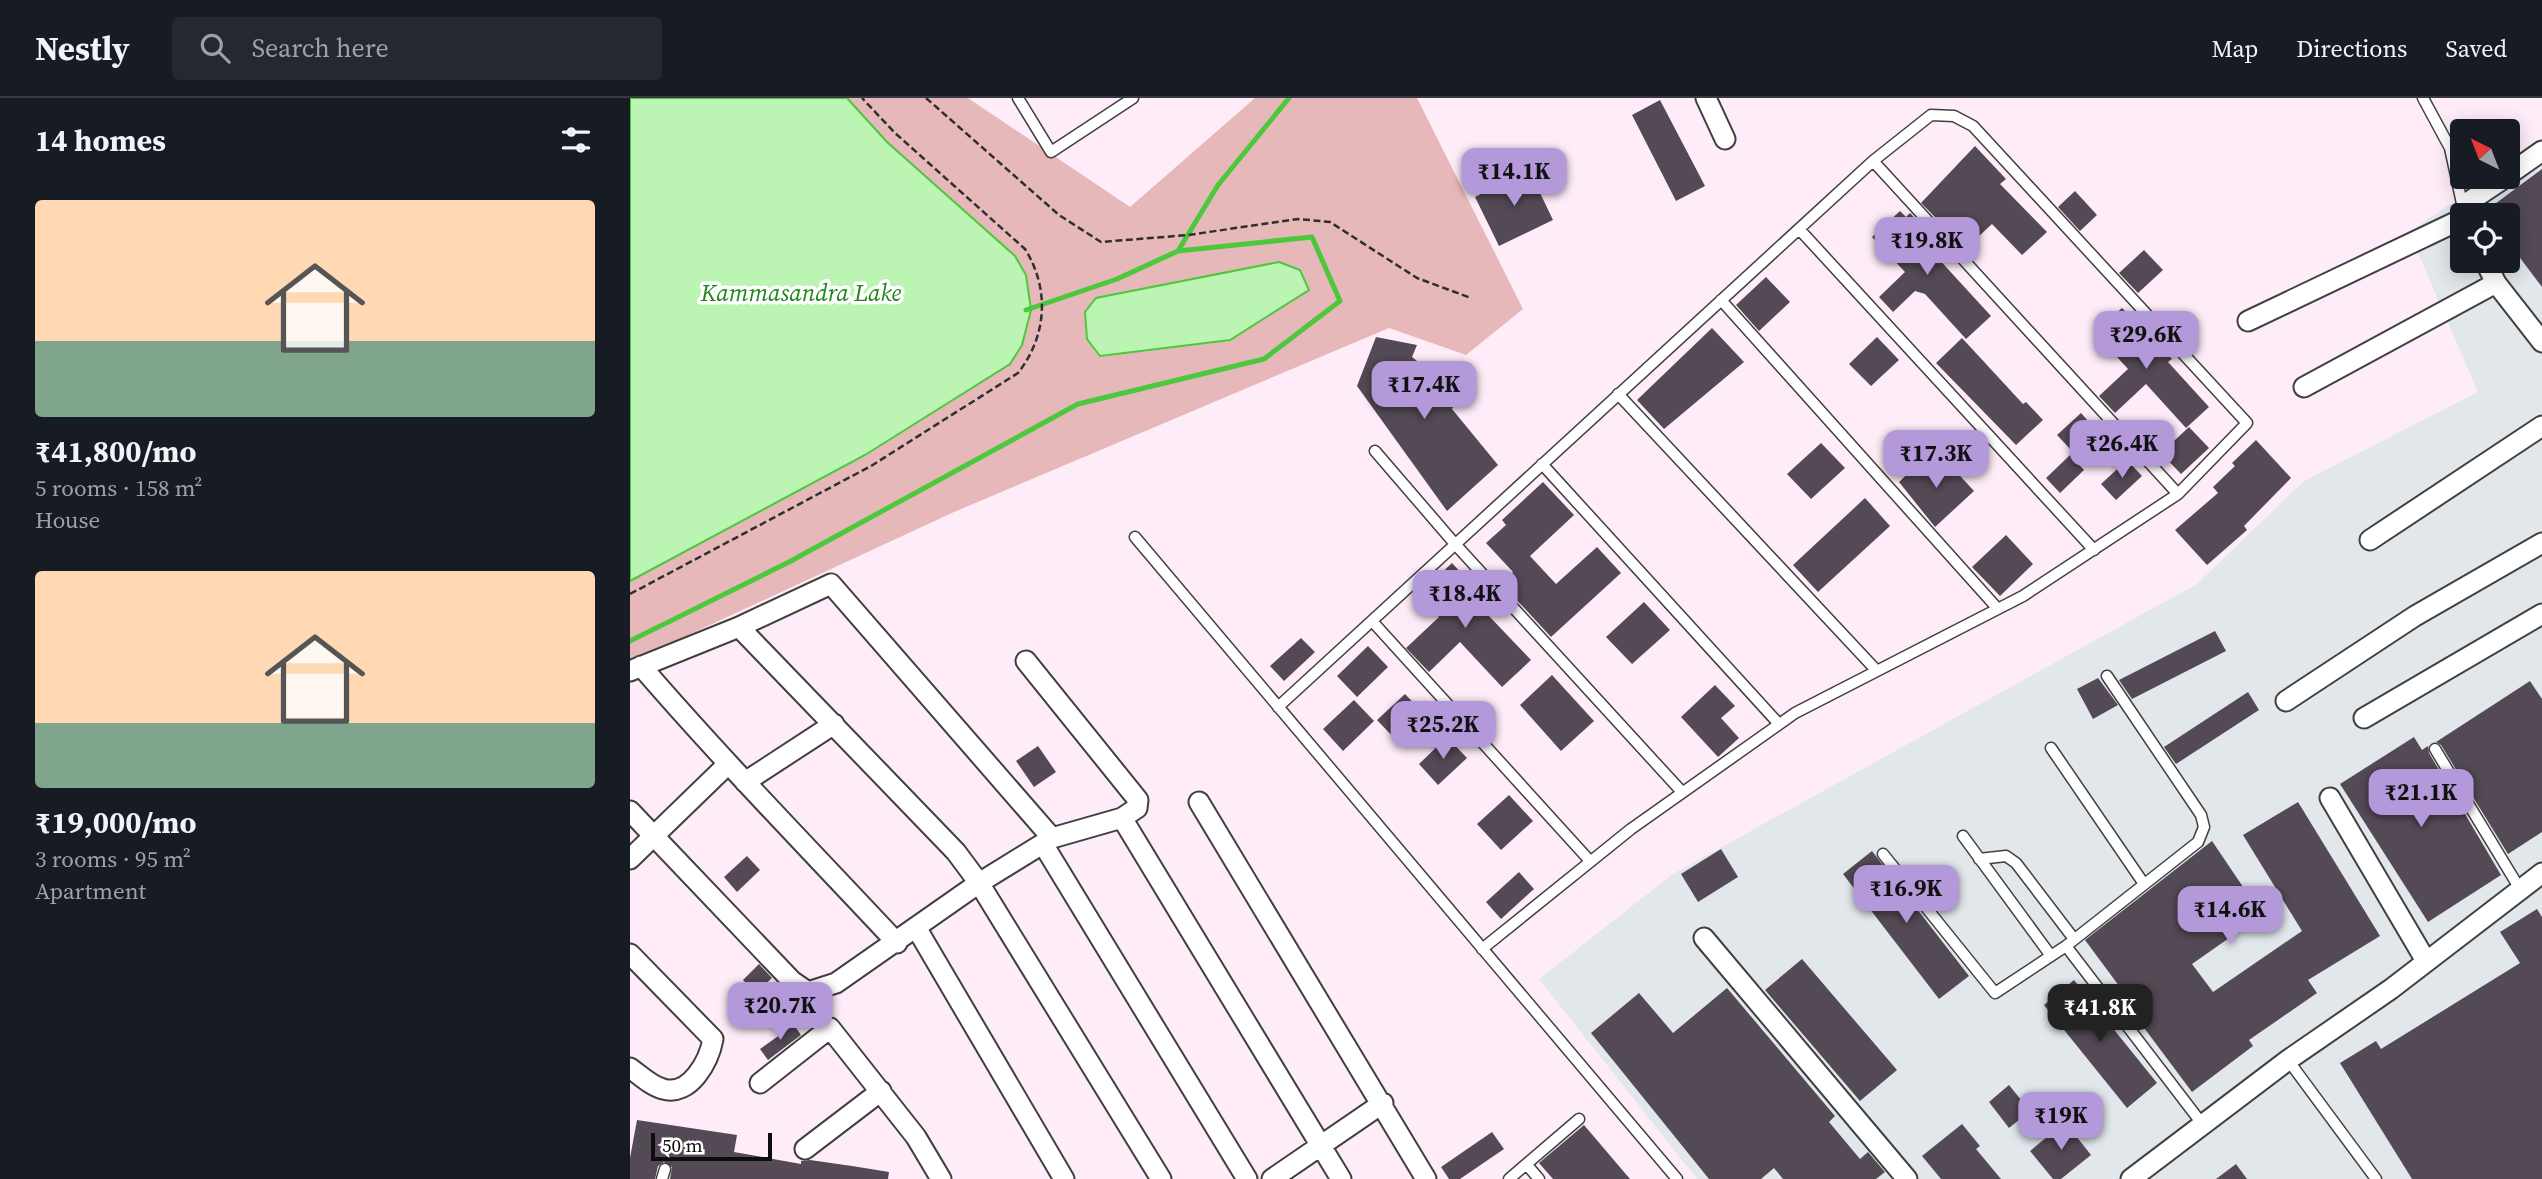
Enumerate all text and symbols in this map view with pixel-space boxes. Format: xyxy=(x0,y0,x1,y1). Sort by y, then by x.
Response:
search box xyxy=(172,17,662,80)
text: Nestly xyxy=(35,26,130,71)
icon: search xyxy=(196,29,234,67)
text: Search here xyxy=(252,30,389,66)
text: Map xyxy=(2211,32,2258,65)
text: Directions xyxy=(2296,32,2407,65)
text: Saved xyxy=(2445,32,2507,65)
north arrow xyxy=(2450,119,2520,189)
map controls xyxy=(2450,119,2520,273)
text: 14 homes xyxy=(35,120,166,161)
icon: filters xyxy=(557,121,595,159)
pin: ₹14.1K xyxy=(1457,148,1571,208)
text: ₹14.1K xyxy=(1478,155,1550,187)
button: locate xyxy=(2450,203,2520,273)
pin: ₹19.8K xyxy=(1870,218,1984,277)
text: ₹19.8K xyxy=(1891,224,1963,256)
icon: home xyxy=(252,245,378,371)
water label: Kammasandra Lake xyxy=(700,276,902,309)
pin: ₹29.6K xyxy=(2089,312,2203,371)
text: ₹29.6K xyxy=(2110,318,2182,350)
pin: ₹17.4K xyxy=(1367,362,1481,421)
text: ₹17.4K xyxy=(1388,368,1460,400)
pin: ₹26.4K xyxy=(2065,420,2179,480)
text: ₹26.4K xyxy=(2086,427,2158,459)
pin: ₹17.3K xyxy=(1879,430,1993,490)
text: ₹41,800/mo xyxy=(35,431,197,472)
text: ₹17.3K xyxy=(1900,437,1972,469)
text: 5 rooms · 158 m² xyxy=(35,472,202,504)
text: House xyxy=(35,504,100,536)
pin: ₹18.4K xyxy=(1408,570,1522,630)
text: ₹18.4K xyxy=(1429,577,1501,609)
icon: home xyxy=(252,616,378,742)
pin: ₹25.2K xyxy=(1386,702,1500,761)
text: ₹25.2K xyxy=(1407,708,1479,740)
pin: ₹21.1K xyxy=(2364,770,2478,829)
text: ₹21.1K xyxy=(2385,776,2457,808)
text: ₹19,000/mo xyxy=(35,802,197,843)
text: 3 rooms · 95 m² xyxy=(35,843,191,875)
pin: ₹16.9K xyxy=(1849,866,1963,925)
text: ₹16.9K xyxy=(1870,872,1942,904)
text: Apartment xyxy=(35,875,146,907)
pin: ₹14.6K xyxy=(2173,886,2287,946)
text: ₹14.6K xyxy=(2194,893,2266,925)
pin: ₹20.7K xyxy=(723,982,837,1042)
pin: ₹41.8K xyxy=(2043,984,2157,1044)
text: ₹20.7K xyxy=(744,989,816,1021)
text: ₹41.8K xyxy=(2064,991,2136,1023)
pin: ₹19K xyxy=(2020,1093,2102,1152)
text: ₹19K xyxy=(2034,1099,2088,1131)
scale bar xyxy=(651,1130,772,1162)
text: 50 m xyxy=(662,1132,703,1158)

